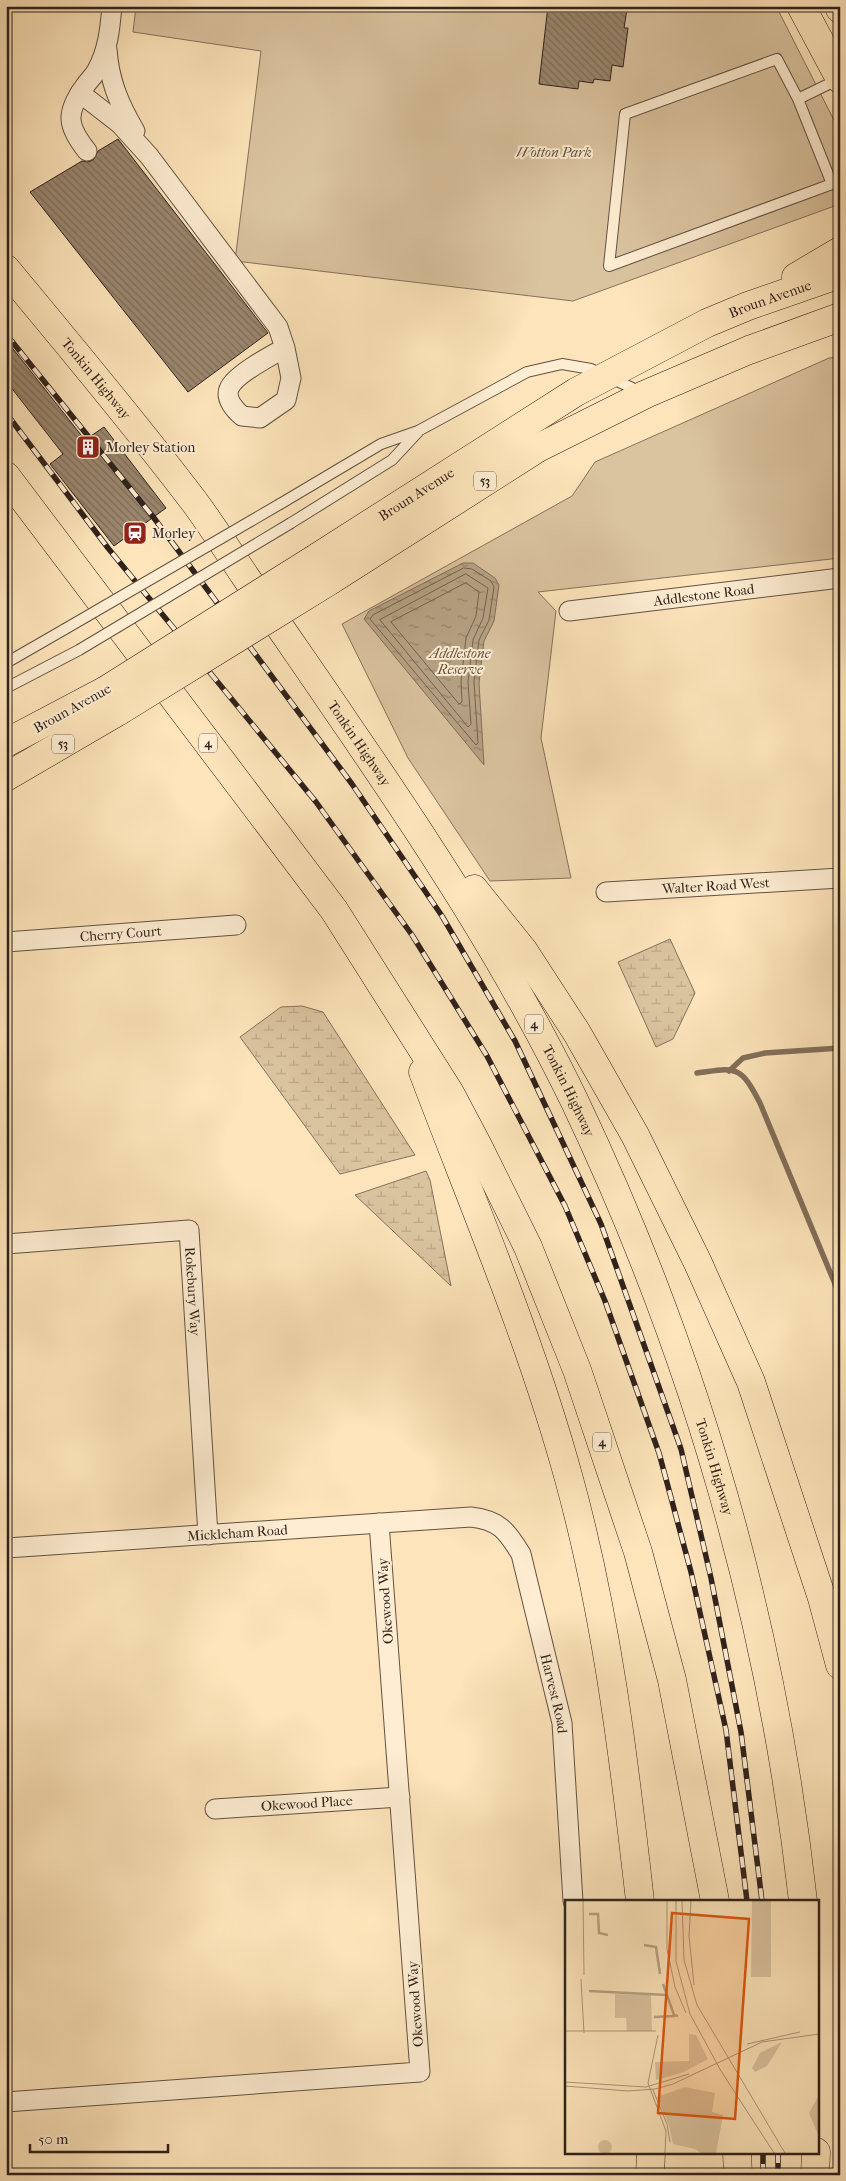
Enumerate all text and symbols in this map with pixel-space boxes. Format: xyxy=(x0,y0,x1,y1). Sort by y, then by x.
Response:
park label: Wotton Park xyxy=(516,144,592,161)
street label: Broun Avenue xyxy=(726,277,814,322)
street label: Tonkin Highway xyxy=(58,335,135,423)
building icon: Morley Station xyxy=(75,434,101,460)
place label: Morley Station xyxy=(106,439,195,456)
street label: Broun Avenue xyxy=(376,464,458,525)
road number: 53 xyxy=(474,472,496,491)
station icon: Morley xyxy=(122,520,148,546)
place label: Morley xyxy=(152,525,196,542)
street label: Addlestone Road xyxy=(652,580,756,610)
park label: Addlestone Reserve xyxy=(428,645,491,678)
street label: Broun Avenue xyxy=(30,680,114,737)
street label: Tonkin Highway xyxy=(324,697,395,790)
road number: 53 xyxy=(52,734,74,754)
road number: 4 xyxy=(199,734,217,752)
street label: Walter Road West xyxy=(660,874,770,898)
street label: Cherry Court xyxy=(79,923,162,946)
road number: 4 xyxy=(525,1014,543,1034)
street label: Tonkin Highway xyxy=(539,1042,598,1140)
street label: Rokebury Way xyxy=(181,1246,204,1337)
street label: Tonkin Highway xyxy=(692,1417,737,1518)
road number: 4 xyxy=(593,1432,611,1451)
street label: Mickleham Road xyxy=(187,1521,289,1545)
street label: Okewood Way xyxy=(374,1557,397,1645)
street label: Harvest Road xyxy=(536,1652,571,1734)
street label: Okewood Place xyxy=(260,1792,353,1815)
inset map xyxy=(565,1900,818,2154)
street label: Okewood Way xyxy=(404,1960,427,2048)
scale bar xyxy=(30,2121,168,2153)
text: 50 m xyxy=(38,2130,69,2148)

